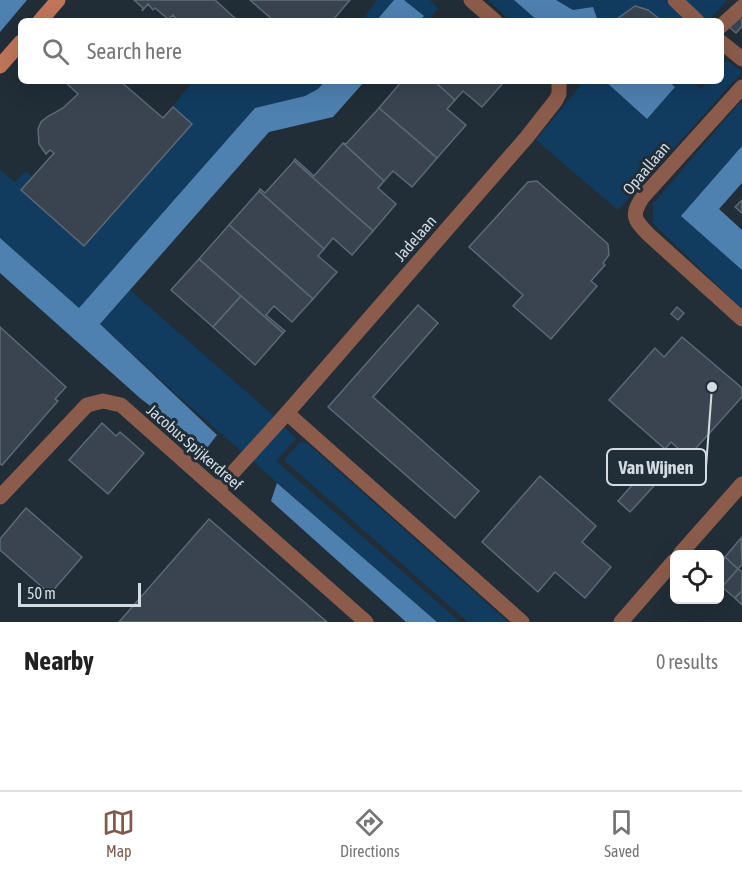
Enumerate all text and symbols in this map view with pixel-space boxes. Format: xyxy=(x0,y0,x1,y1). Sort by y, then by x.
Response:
search box xyxy=(18,18,724,84)
icon: search xyxy=(39,35,72,68)
text: Search here xyxy=(87,38,182,64)
street label: Opaallaan xyxy=(619,138,674,199)
street label: Jadelaan xyxy=(390,212,440,264)
street label: Jacobus Spijkerdreef xyxy=(143,401,247,495)
callout: Van Wijnen xyxy=(607,449,706,485)
text: Van Wijnen xyxy=(618,457,694,478)
map controls xyxy=(670,550,724,604)
button: locate xyxy=(670,550,724,604)
scale bar xyxy=(18,580,141,608)
text: 50 m xyxy=(27,584,56,602)
text: Nearby xyxy=(24,646,94,676)
text: 0 results xyxy=(656,650,718,673)
tab: Map xyxy=(102,806,135,860)
tab: Directions xyxy=(340,806,400,860)
tab: Saved xyxy=(604,806,640,860)

